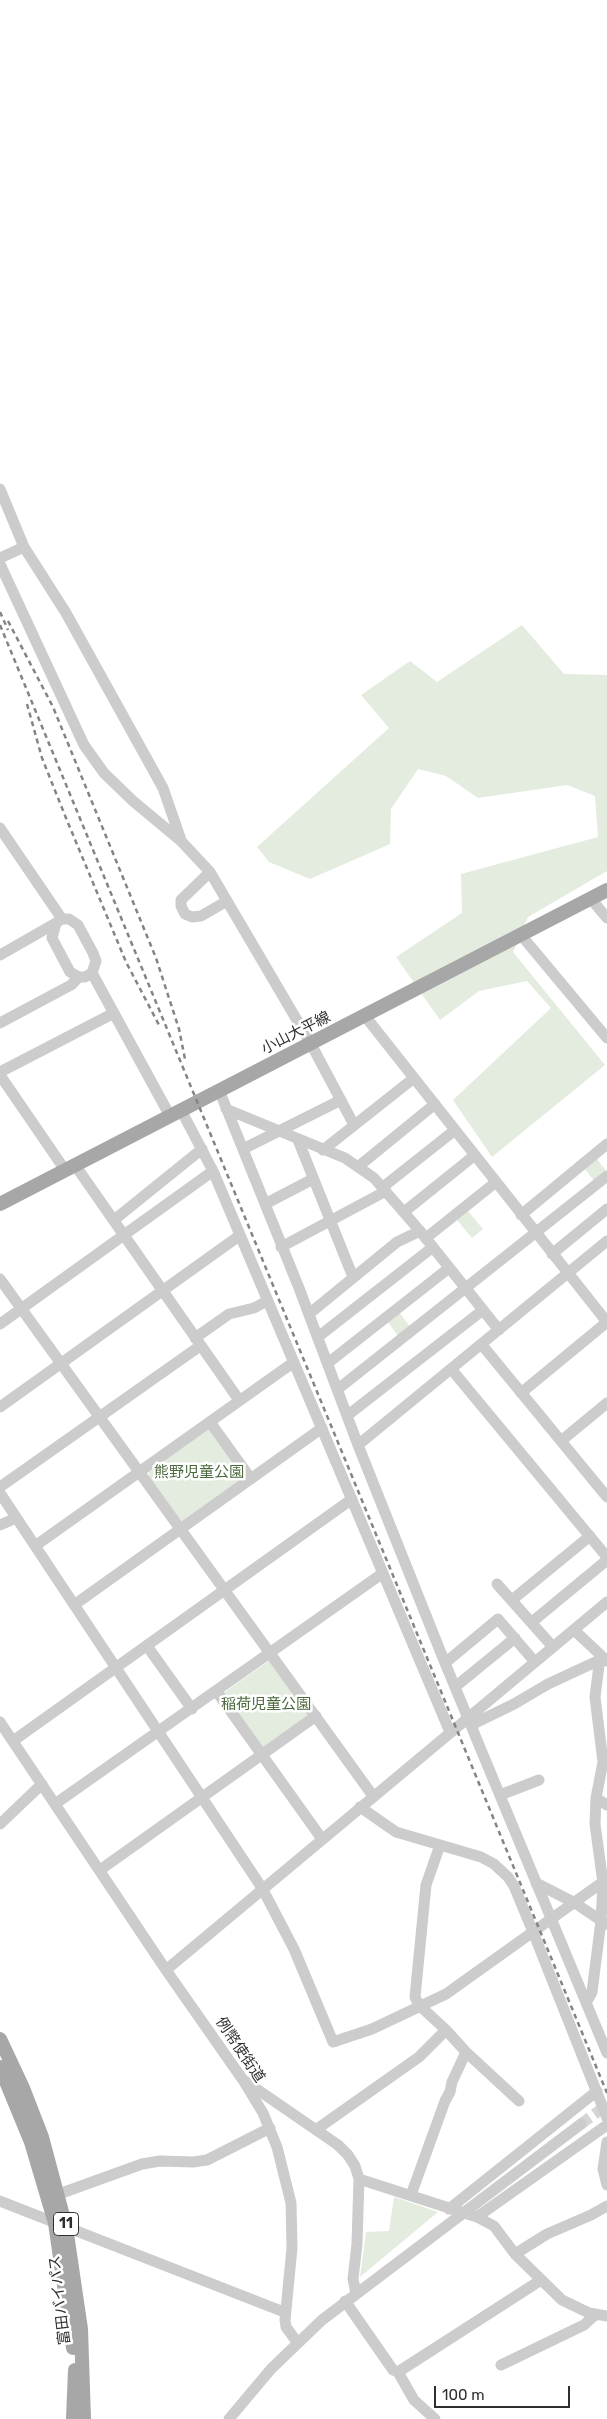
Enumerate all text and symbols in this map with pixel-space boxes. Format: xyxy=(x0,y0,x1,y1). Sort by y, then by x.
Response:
street label: 小山大平線 xyxy=(259,1008,333,1058)
park label: 熊野児童公園 xyxy=(154,1464,244,1482)
park label: 稲荷児童公園 xyxy=(221,1696,311,1714)
street label: 例幣使街道 xyxy=(212,2014,268,2086)
road number: 11 xyxy=(54,2212,78,2236)
street label: 富田バイパス xyxy=(46,2254,74,2346)
scale bar xyxy=(437,2376,573,2408)
text: 100 m xyxy=(442,2386,484,2404)

